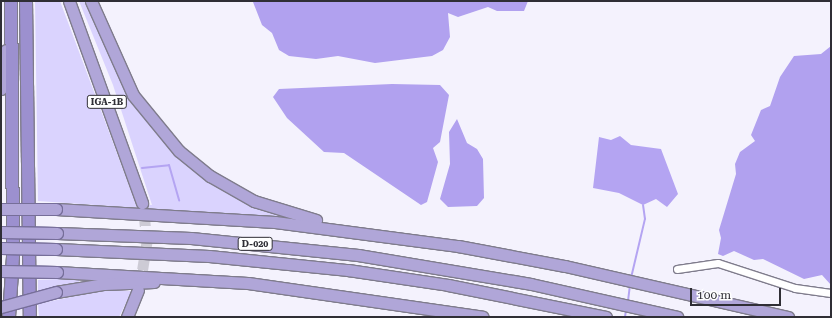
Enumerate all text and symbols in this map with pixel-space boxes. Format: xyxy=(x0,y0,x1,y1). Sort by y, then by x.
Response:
road number: IGA-1B xyxy=(86,95,128,109)
road number: D-020 xyxy=(237,237,273,251)
scale bar xyxy=(692,280,783,306)
text: 100 m xyxy=(697,288,731,302)

